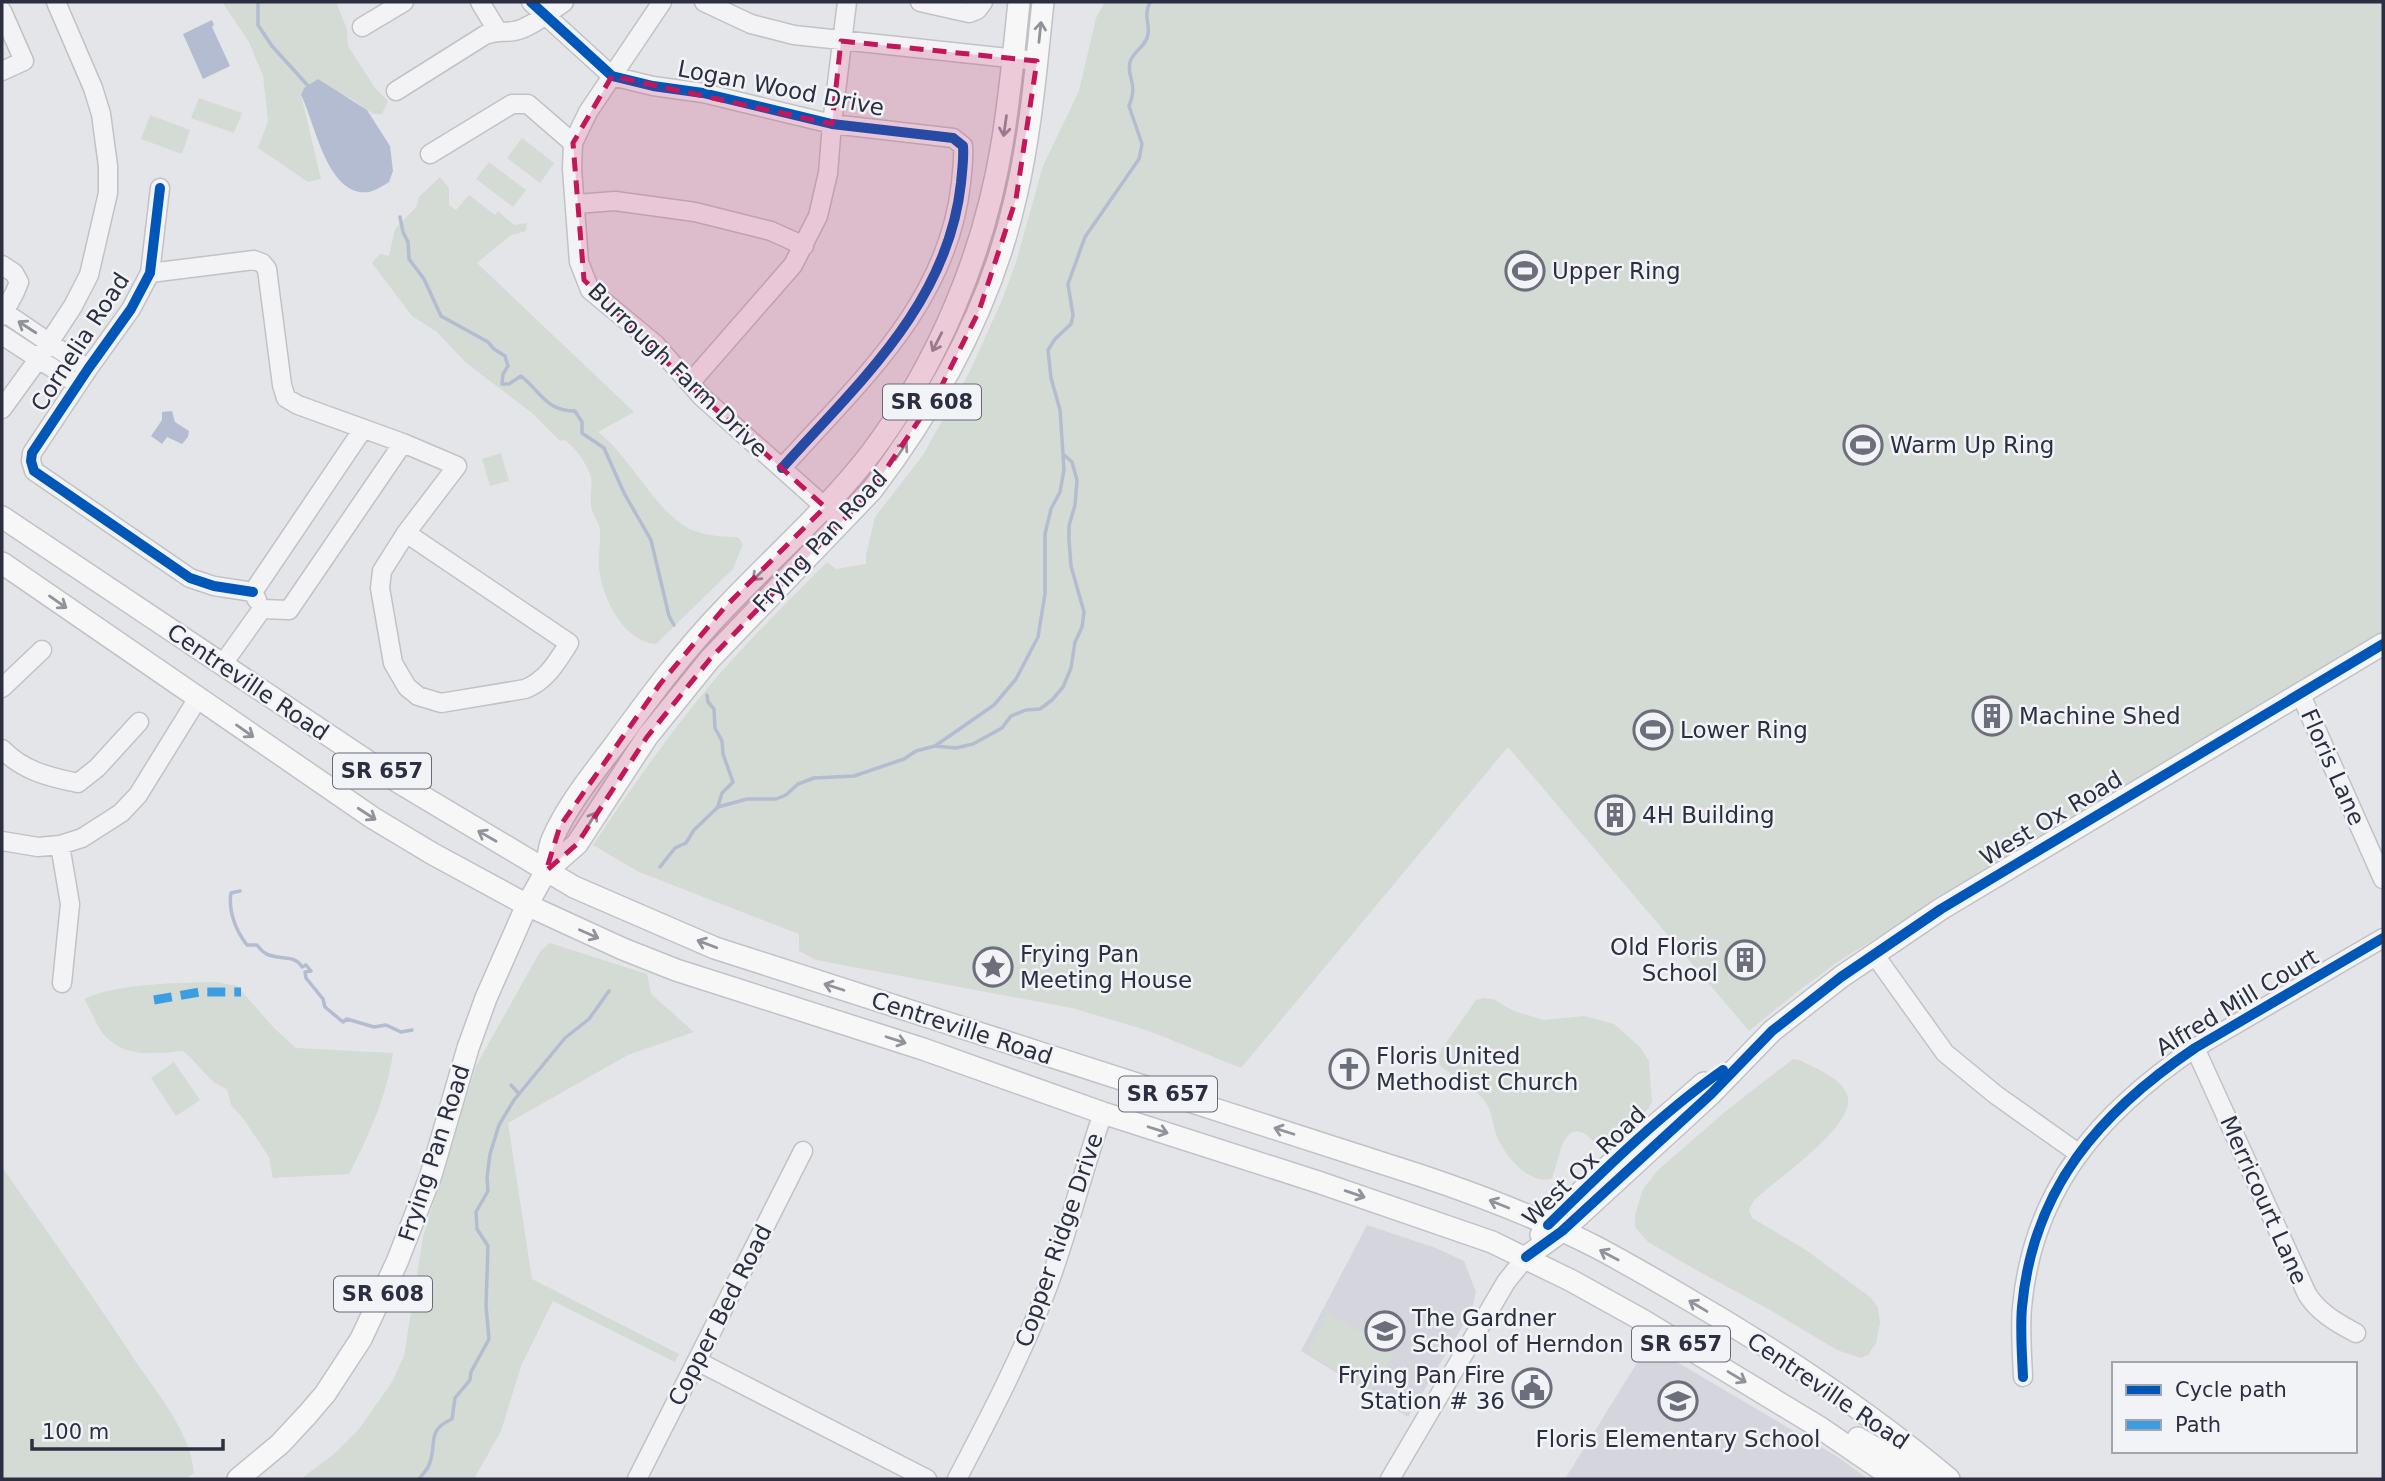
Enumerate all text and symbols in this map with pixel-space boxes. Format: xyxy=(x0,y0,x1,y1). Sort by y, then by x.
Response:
one-way arrow xyxy=(1034,21,1047,43)
street label: Logan Wood Drive xyxy=(676,55,886,121)
one-way arrow xyxy=(998,114,1011,137)
sports icon: Upper Ring xyxy=(1504,250,1546,292)
place label: Upper Ring xyxy=(1552,258,1681,284)
street label: Cornelia Road xyxy=(26,268,134,416)
street label: Burrough Farm Drive xyxy=(583,278,773,462)
one-way arrow xyxy=(18,319,37,334)
one-way arrow xyxy=(930,331,944,352)
road number: SR 608 xyxy=(883,384,981,420)
sports icon: Warm Up Ring xyxy=(1842,424,1884,466)
place label: Warm Up Ring xyxy=(1890,432,2054,458)
one-way arrow xyxy=(894,442,908,461)
street label: Frying Pan Road xyxy=(748,465,892,617)
one-way arrow xyxy=(751,564,768,581)
one-way arrow xyxy=(48,595,67,609)
street label: Centreville Road xyxy=(162,618,334,746)
building icon: Machine Shed xyxy=(1971,695,2013,737)
place label: Machine Shed xyxy=(2019,703,2181,729)
street label: Floris Lane xyxy=(2296,705,2370,829)
sports icon: Lower Ring xyxy=(1632,709,1674,751)
place label: Lower Ring xyxy=(1680,717,1808,743)
one-way arrow xyxy=(235,724,254,738)
road number: SR 657 xyxy=(333,754,431,788)
street label: West Ox Road xyxy=(1975,765,2127,871)
building icon: 4H Building xyxy=(1594,794,1636,836)
place label: 4H Building xyxy=(1642,802,1775,828)
one-way arrow xyxy=(357,807,376,821)
one-way arrow xyxy=(585,811,599,831)
one-way arrow xyxy=(478,829,498,843)
one-way arrow xyxy=(577,928,599,941)
place label: Old Floris School xyxy=(1610,934,1718,986)
one-way arrow xyxy=(696,937,718,950)
building icon: Old Floris School xyxy=(1724,939,1766,981)
place label: Frying Pan Meeting House xyxy=(1020,941,1192,993)
street label: Alfred Mill Court xyxy=(2151,943,2323,1061)
place icon: Frying Pan Meeting House xyxy=(972,946,1014,988)
one-way arrow xyxy=(823,979,845,992)
street label: Centreville Road xyxy=(868,986,1056,1070)
one-way arrow xyxy=(885,1034,907,1047)
place label: Floris United Methodist Church xyxy=(1376,1043,1578,1095)
church icon: Floris United Methodist Church xyxy=(1328,1048,1370,1090)
street label: Frying Pan Road xyxy=(393,1061,475,1245)
road number: SR 657 xyxy=(1119,1076,1217,1112)
street label: West Ox Road xyxy=(1517,1101,1651,1231)
street label: Merricourt Lane xyxy=(2215,1112,2313,1288)
one-way arrow xyxy=(1273,1124,1295,1137)
one-way arrow xyxy=(1146,1125,1168,1137)
street label: Copper Ridge Drive xyxy=(1010,1130,1108,1350)
one-way arrow xyxy=(1344,1189,1366,1201)
one-way arrow xyxy=(1489,1197,1511,1210)
street label: Copper Bed Road xyxy=(663,1220,777,1410)
one-way arrow xyxy=(1600,1247,1620,1261)
road number: SR 608 xyxy=(334,1276,432,1312)
one-way arrow xyxy=(1689,1298,1709,1312)
place label: The Gardner School of Herndon xyxy=(1411,1305,1623,1357)
school or university icon: The Gardner School of Herndon xyxy=(1364,1310,1406,1352)
road number: SR 657 xyxy=(1632,1326,1730,1362)
street label: Centreville Road xyxy=(1742,1327,1914,1455)
place label: Frying Pan Fire Station # 36 xyxy=(1338,1362,1505,1414)
legend xyxy=(2112,1362,2357,1453)
public building icon: Frying Pan Fire Station # 36 xyxy=(1511,1367,1553,1409)
one-way arrow xyxy=(1727,1371,1747,1385)
text: Cycle path xyxy=(2175,1378,2287,1402)
school or university icon: Floris Elementary School xyxy=(1657,1380,1699,1422)
scale bar xyxy=(32,1408,222,1452)
text: Path xyxy=(2175,1413,2221,1437)
text: 100 m xyxy=(42,1420,109,1444)
place label: Floris Elementary School xyxy=(1536,1426,1820,1452)

